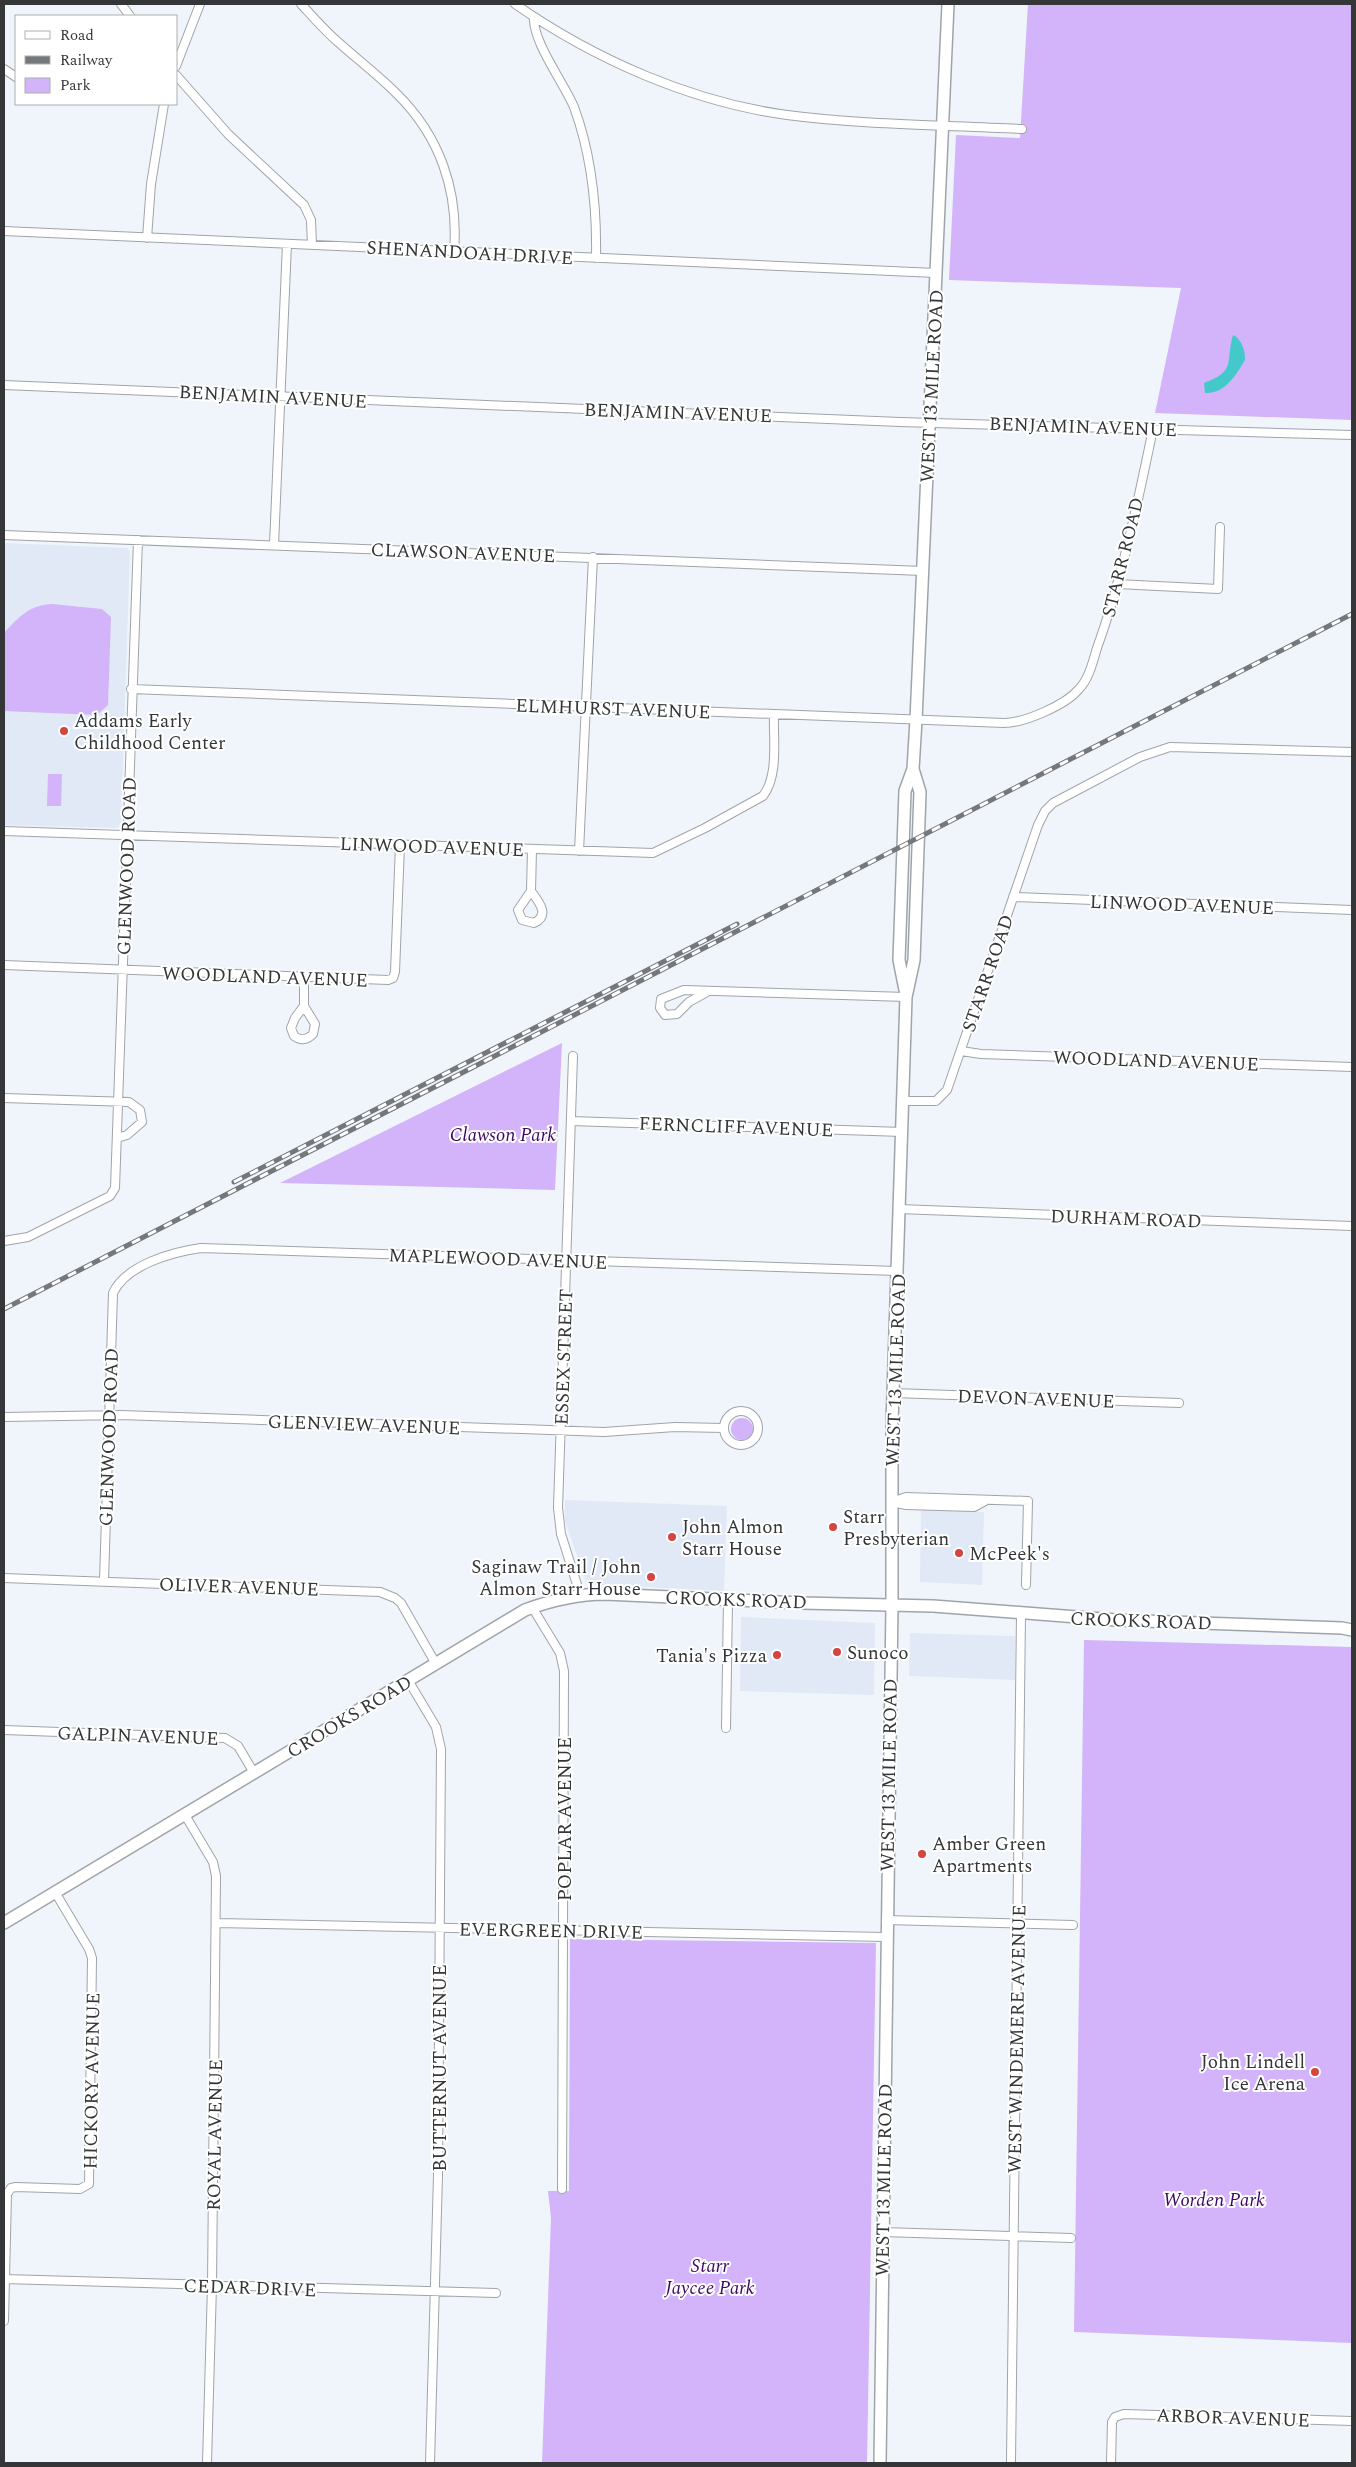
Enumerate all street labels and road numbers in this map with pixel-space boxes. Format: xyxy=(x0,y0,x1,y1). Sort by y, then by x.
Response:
street label: SHENANDOAH DRIVE xyxy=(366,234,574,273)
street label: WEST 13 MILE ROAD xyxy=(913,289,952,483)
street label: BENJAMIN AVENUE xyxy=(178,378,368,417)
street label: BENJAMIN AVENUE xyxy=(583,396,773,431)
street label: BENJAMIN AVENUE xyxy=(988,410,1178,445)
street label: STARR ROAD xyxy=(1095,494,1152,620)
street label: CLAWSON AVENUE xyxy=(370,536,556,571)
street label: ELMHURST AVENUE xyxy=(515,692,711,727)
street label: GLENWOOD ROAD xyxy=(110,776,145,956)
street label: LINWOOD AVENUE xyxy=(339,830,525,865)
street label: LINWOOD AVENUE xyxy=(1089,888,1275,923)
street label: STARR ROAD xyxy=(955,911,1022,1036)
street label: WOODLAND AVENUE xyxy=(162,959,368,996)
street label: WOODLAND AVENUE xyxy=(1053,1043,1259,1080)
street label: FERNCLIFF AVENUE xyxy=(638,1110,834,1145)
street label: DURHAM ROAD xyxy=(1050,1202,1202,1237)
street label: MAPLEWOOD AVENUE xyxy=(388,1241,608,1278)
street label: WEST 13 MILE ROAD xyxy=(879,1273,914,1467)
street label: ESSEX STREET xyxy=(548,1288,581,1426)
street label: GLENWOOD ROAD xyxy=(92,1347,127,1527)
street label: DEVON AVENUE xyxy=(957,1382,1115,1417)
street label: GLENVIEW AVENUE xyxy=(267,1408,461,1443)
street label: OLIVER AVENUE xyxy=(158,1570,319,1605)
street label: CROOKS ROAD xyxy=(665,1584,807,1617)
street label: CROOKS ROAD xyxy=(1070,1605,1212,1638)
street label: CROOKS ROAD xyxy=(282,1668,418,1766)
street label: WEST 13 MILE ROAD xyxy=(873,1678,906,1872)
street label: GALPIN AVENUE xyxy=(57,1719,219,1754)
street label: POPLAR AVENUE xyxy=(551,1737,580,1901)
street label: WEST WINDEMERE AVENUE xyxy=(1001,1904,1034,2174)
street label: EVERGREEN DRIVE xyxy=(459,1915,643,1948)
street label: BUTTERNUT AVENUE xyxy=(426,1964,455,2172)
street label: HICKORY AVENUE xyxy=(76,1992,109,2170)
street label: ROYAL AVENUE xyxy=(200,2059,231,2211)
street label: WEST 13 MILE ROAD xyxy=(868,2083,901,2277)
street label: CEDAR DRIVE xyxy=(183,2272,317,2305)
street label: ARBOR AVENUE xyxy=(1156,2401,1310,2436)

